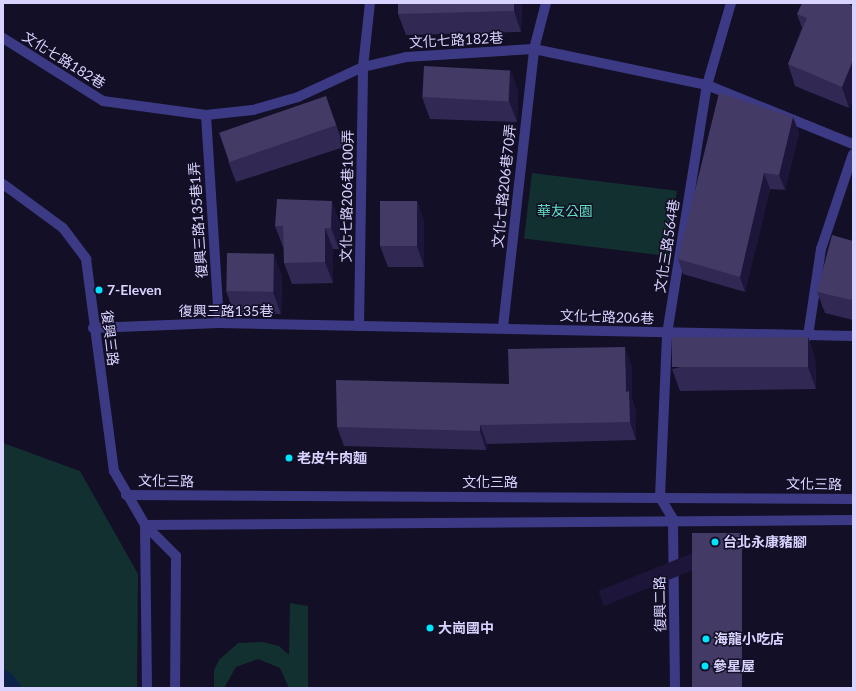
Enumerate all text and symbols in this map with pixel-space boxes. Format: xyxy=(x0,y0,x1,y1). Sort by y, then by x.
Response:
street label: 文化七路182巷 xyxy=(20,28,108,92)
street label: 文化七路182巷 xyxy=(408,29,504,51)
street label: 文化七路206巷70弄 xyxy=(489,123,519,249)
street label: 文化七路206巷100弄 xyxy=(337,130,357,262)
street label: 復興三路135巷1弄 xyxy=(186,161,210,279)
street label: 文化三路564巷 xyxy=(651,198,683,294)
park label: 華友公園 xyxy=(537,203,593,219)
place label: 7-Eleven xyxy=(107,282,162,298)
marker: 7-Eleven xyxy=(94,285,104,295)
street label: 復興三路135巷 xyxy=(179,303,273,319)
street label: 文化七路206巷 xyxy=(560,307,654,327)
street label: 復興三路 xyxy=(98,309,122,367)
place label: 老皮牛肉麵 xyxy=(297,450,367,466)
marker: 老皮牛肉麵 xyxy=(284,453,294,463)
street label: 文化三路 xyxy=(138,472,194,490)
street label: 文化三路 xyxy=(462,474,518,490)
street label: 文化三路 xyxy=(786,475,842,493)
place label: 台北永康豬腳 xyxy=(723,534,807,550)
marker: 台北永康豬腳 xyxy=(710,537,720,547)
street label: 復興二路 xyxy=(651,576,669,632)
place label: 大崗國中 xyxy=(438,620,494,636)
marker: 大崗國中 xyxy=(425,623,435,633)
place label: 海龍小吃店 xyxy=(714,631,784,647)
marker: 海龍小吃店 xyxy=(701,634,711,644)
place label: 參星屋 xyxy=(713,658,755,674)
marker: 參星屋 xyxy=(700,661,710,671)

